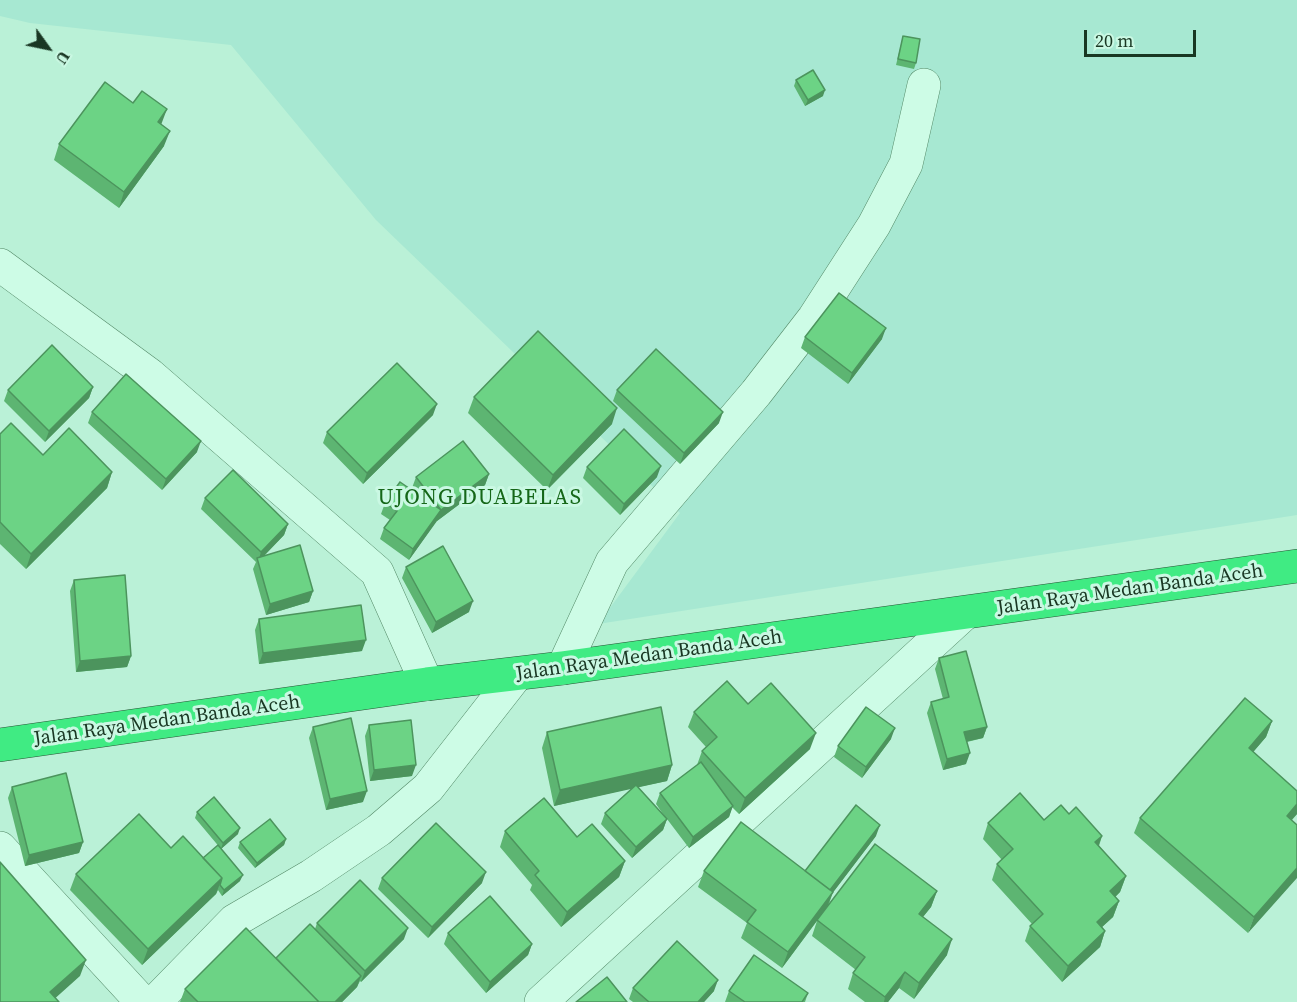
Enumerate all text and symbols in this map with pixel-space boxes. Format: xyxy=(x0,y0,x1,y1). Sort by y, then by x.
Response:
north arrow xyxy=(18,18,78,78)
scale bar xyxy=(1087,18,1200,56)
text: 20 m xyxy=(1095,28,1133,53)
text: U xyxy=(51,47,76,69)
district label: UJONG DUABELAS xyxy=(377,485,583,511)
street label: Jalan Raya Medan Banda Aceh xyxy=(995,559,1265,621)
street label: Jalan Raya Medan Banda Aceh xyxy=(514,625,784,687)
street label: Jalan Raya Medan Banda Aceh xyxy=(32,690,302,752)

